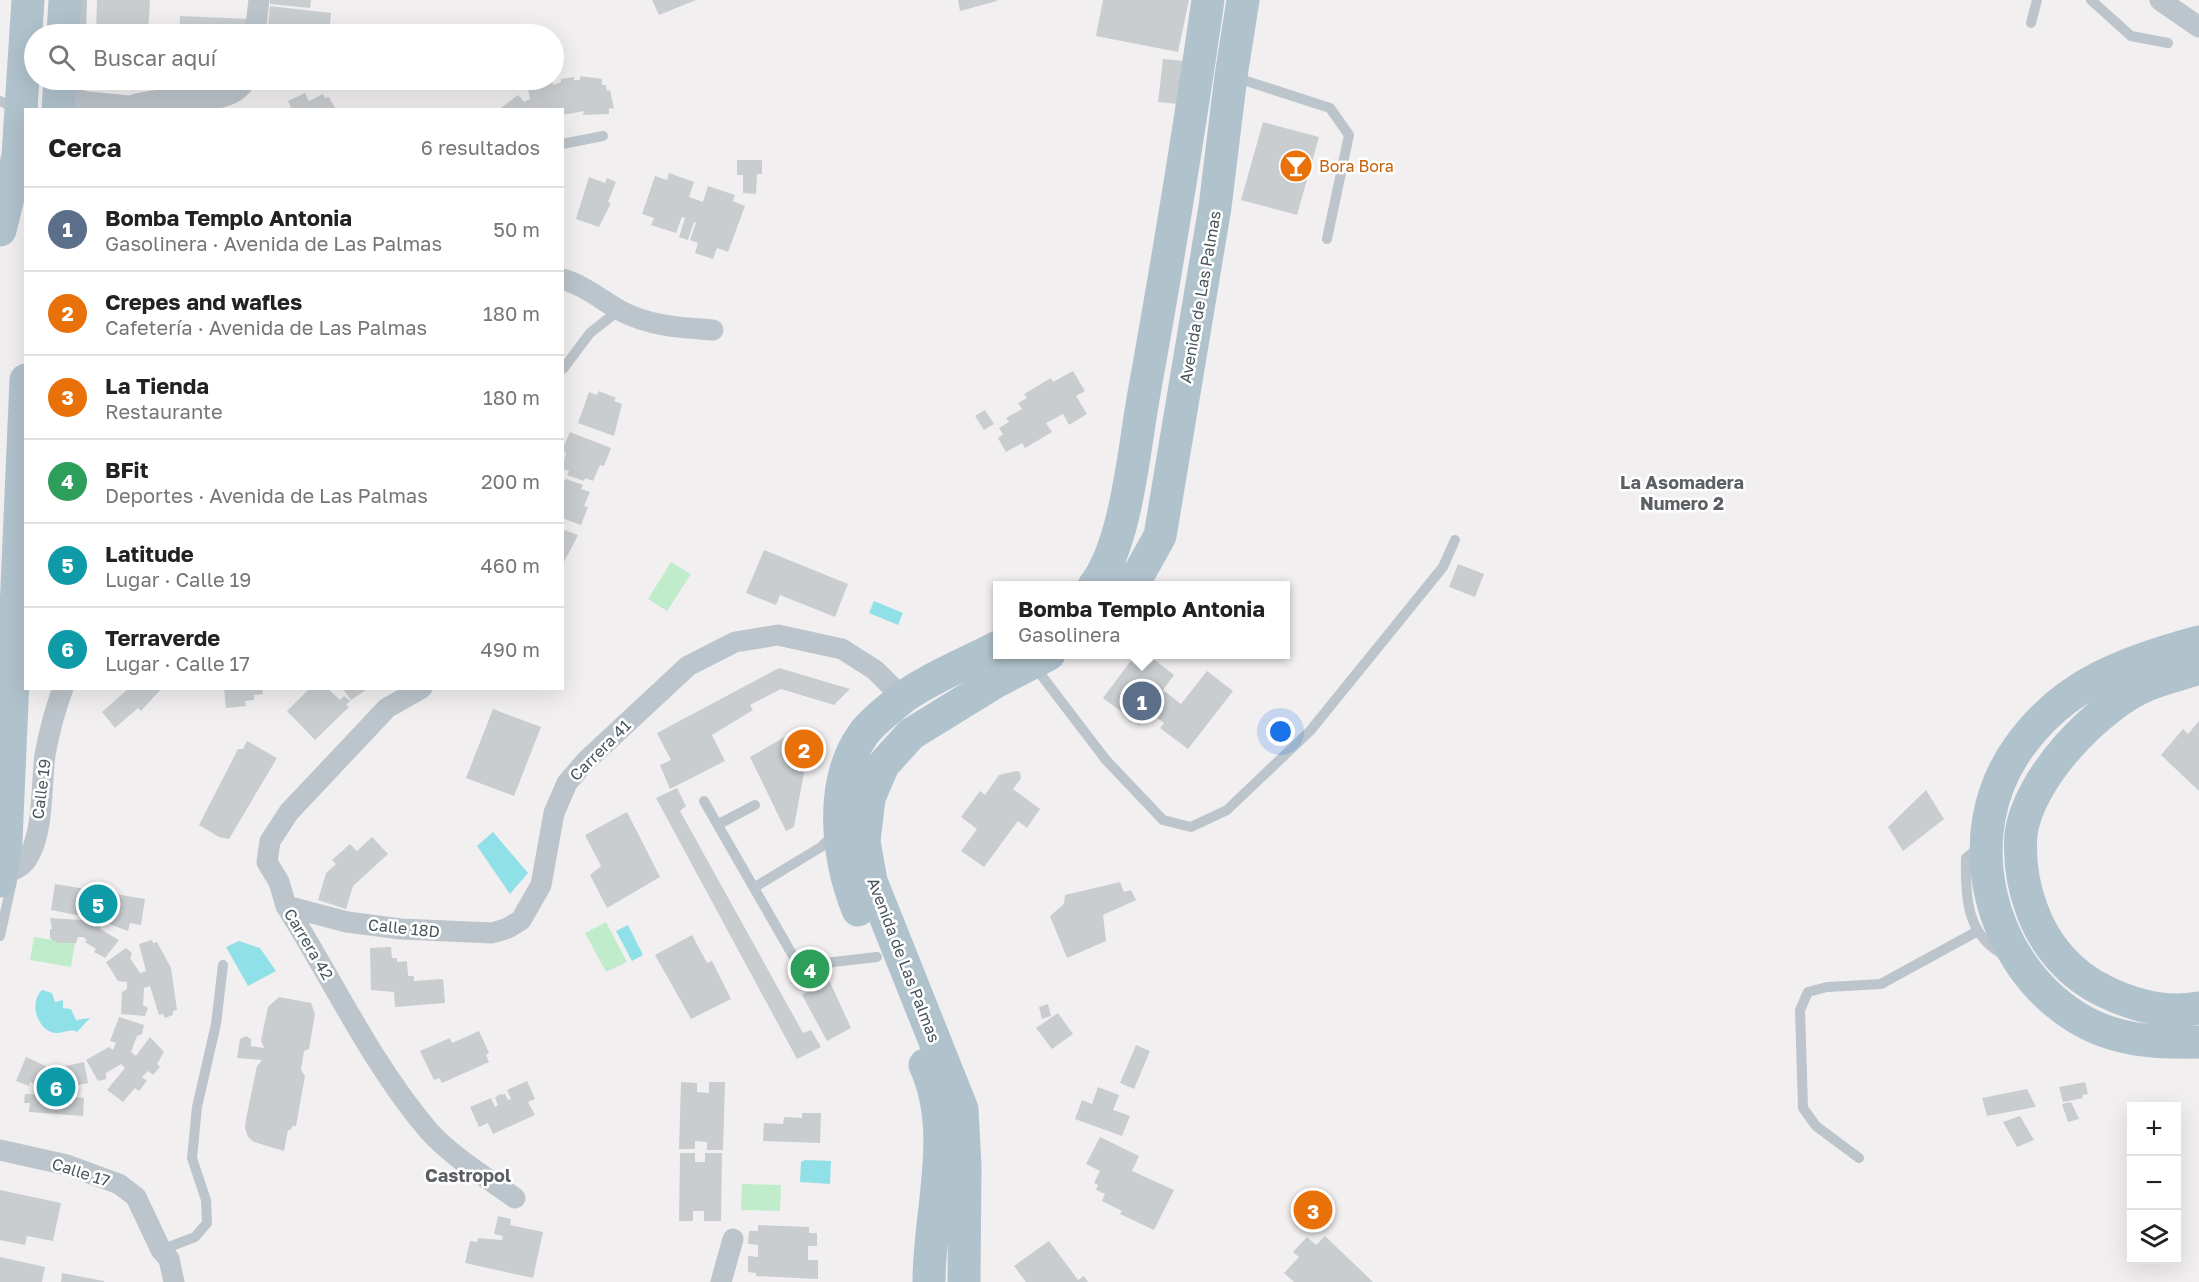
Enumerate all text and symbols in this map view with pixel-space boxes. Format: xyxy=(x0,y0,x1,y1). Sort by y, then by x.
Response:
search box xyxy=(24,24,564,90)
icon: search xyxy=(45,41,78,74)
text: Buscar aquí xyxy=(93,44,216,71)
text: Cerca xyxy=(48,132,122,163)
text: 6 resultados xyxy=(421,135,540,159)
bar icon: Bora Bora xyxy=(1278,148,1314,184)
place label: Bora Bora xyxy=(1319,156,1394,176)
text: Bomba Templo Antonia xyxy=(105,204,352,231)
street label: Avenida de Las Palmas xyxy=(1175,209,1225,385)
text: 1 xyxy=(62,217,73,241)
text: 50 m xyxy=(493,217,540,241)
text: Gasolinera · Avenida de Las Palmas xyxy=(105,231,442,255)
text: Crepes and wafles xyxy=(105,288,302,315)
text: 2 xyxy=(61,301,74,325)
text: 180 m xyxy=(483,301,540,325)
text: Cafetería · Avenida de Las Palmas xyxy=(105,315,427,339)
text: La Tienda xyxy=(105,372,209,399)
text: 3 xyxy=(61,385,74,409)
text: 180 m xyxy=(483,385,540,409)
text: Restaurante xyxy=(105,399,223,423)
text: BFit xyxy=(105,456,148,483)
text: 4 xyxy=(61,469,74,493)
text: 200 m xyxy=(481,469,540,493)
district label: La Asomadera Numero 2 xyxy=(1620,471,1744,514)
text: Deportes · Avenida de Las Palmas xyxy=(105,483,428,507)
text: Latitude xyxy=(105,540,194,567)
text: 5 xyxy=(61,553,74,577)
text: 460 m xyxy=(481,553,540,577)
text: Lugar · Calle 19 xyxy=(105,567,251,591)
popup xyxy=(993,581,1290,659)
text: Bomba Templo Antonia xyxy=(1018,595,1265,622)
text: Gasolinera xyxy=(1018,622,1121,646)
text: Terraverde xyxy=(105,624,220,651)
text: 6 xyxy=(61,637,74,661)
text: 490 m xyxy=(481,637,540,661)
text: Lugar · Calle 17 xyxy=(105,651,250,675)
pin: 1 xyxy=(1122,678,1162,724)
street label: Carrera 41 xyxy=(565,715,635,785)
your location xyxy=(1266,717,1295,746)
pin: 2 xyxy=(784,726,824,771)
street label: Calle 19 xyxy=(27,758,55,820)
street label: Avenida de Las Palmas xyxy=(863,875,945,1045)
pin: 5 xyxy=(78,882,118,926)
street label: Carrera 42 xyxy=(280,905,338,983)
street label: Calle 18D xyxy=(367,914,441,942)
pin: 4 xyxy=(790,946,830,992)
pin: 6 xyxy=(36,1064,76,1110)
map controls xyxy=(2127,1102,2181,1264)
button: + xyxy=(2127,1102,2181,1156)
street label: Calle 17 xyxy=(50,1153,112,1191)
button: − xyxy=(2127,1156,2181,1210)
district label: Castropol xyxy=(425,1164,511,1186)
pin: 3 xyxy=(1294,1188,1332,1232)
button: layers xyxy=(2127,1210,2181,1264)

